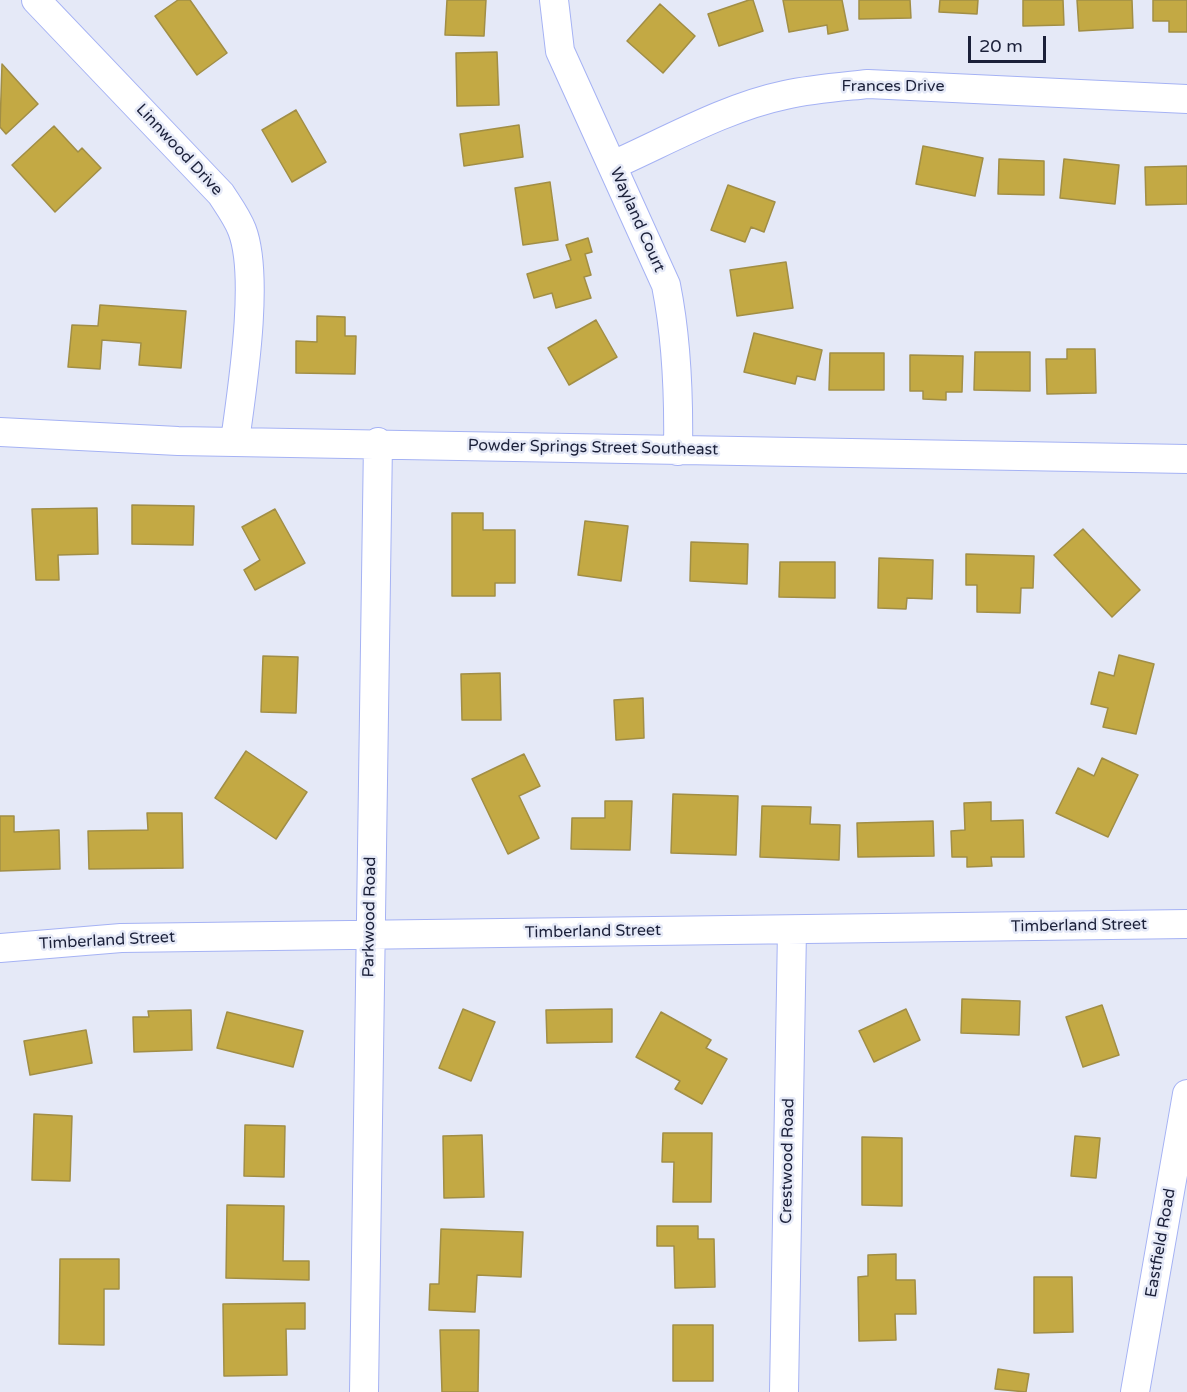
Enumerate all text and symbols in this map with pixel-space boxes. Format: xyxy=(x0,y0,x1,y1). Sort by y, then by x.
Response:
scale bar xyxy=(971,24,1049,62)
text: 20 m xyxy=(979,35,1023,57)
street label: Frances Drive xyxy=(842,77,944,97)
street label: Linnwood Drive xyxy=(132,100,226,200)
street label: Wayland Court xyxy=(605,165,669,275)
street label: Powder Springs Street Southeast xyxy=(468,436,718,460)
street label: Parkwood Road xyxy=(359,857,381,977)
street label: Timberland Street xyxy=(1011,915,1147,937)
street label: Timberland Street xyxy=(525,921,661,943)
street label: Timberland Street xyxy=(38,928,176,954)
street label: Crestwood Road xyxy=(777,1098,799,1224)
street label: Eastfield Road xyxy=(1142,1187,1180,1299)

